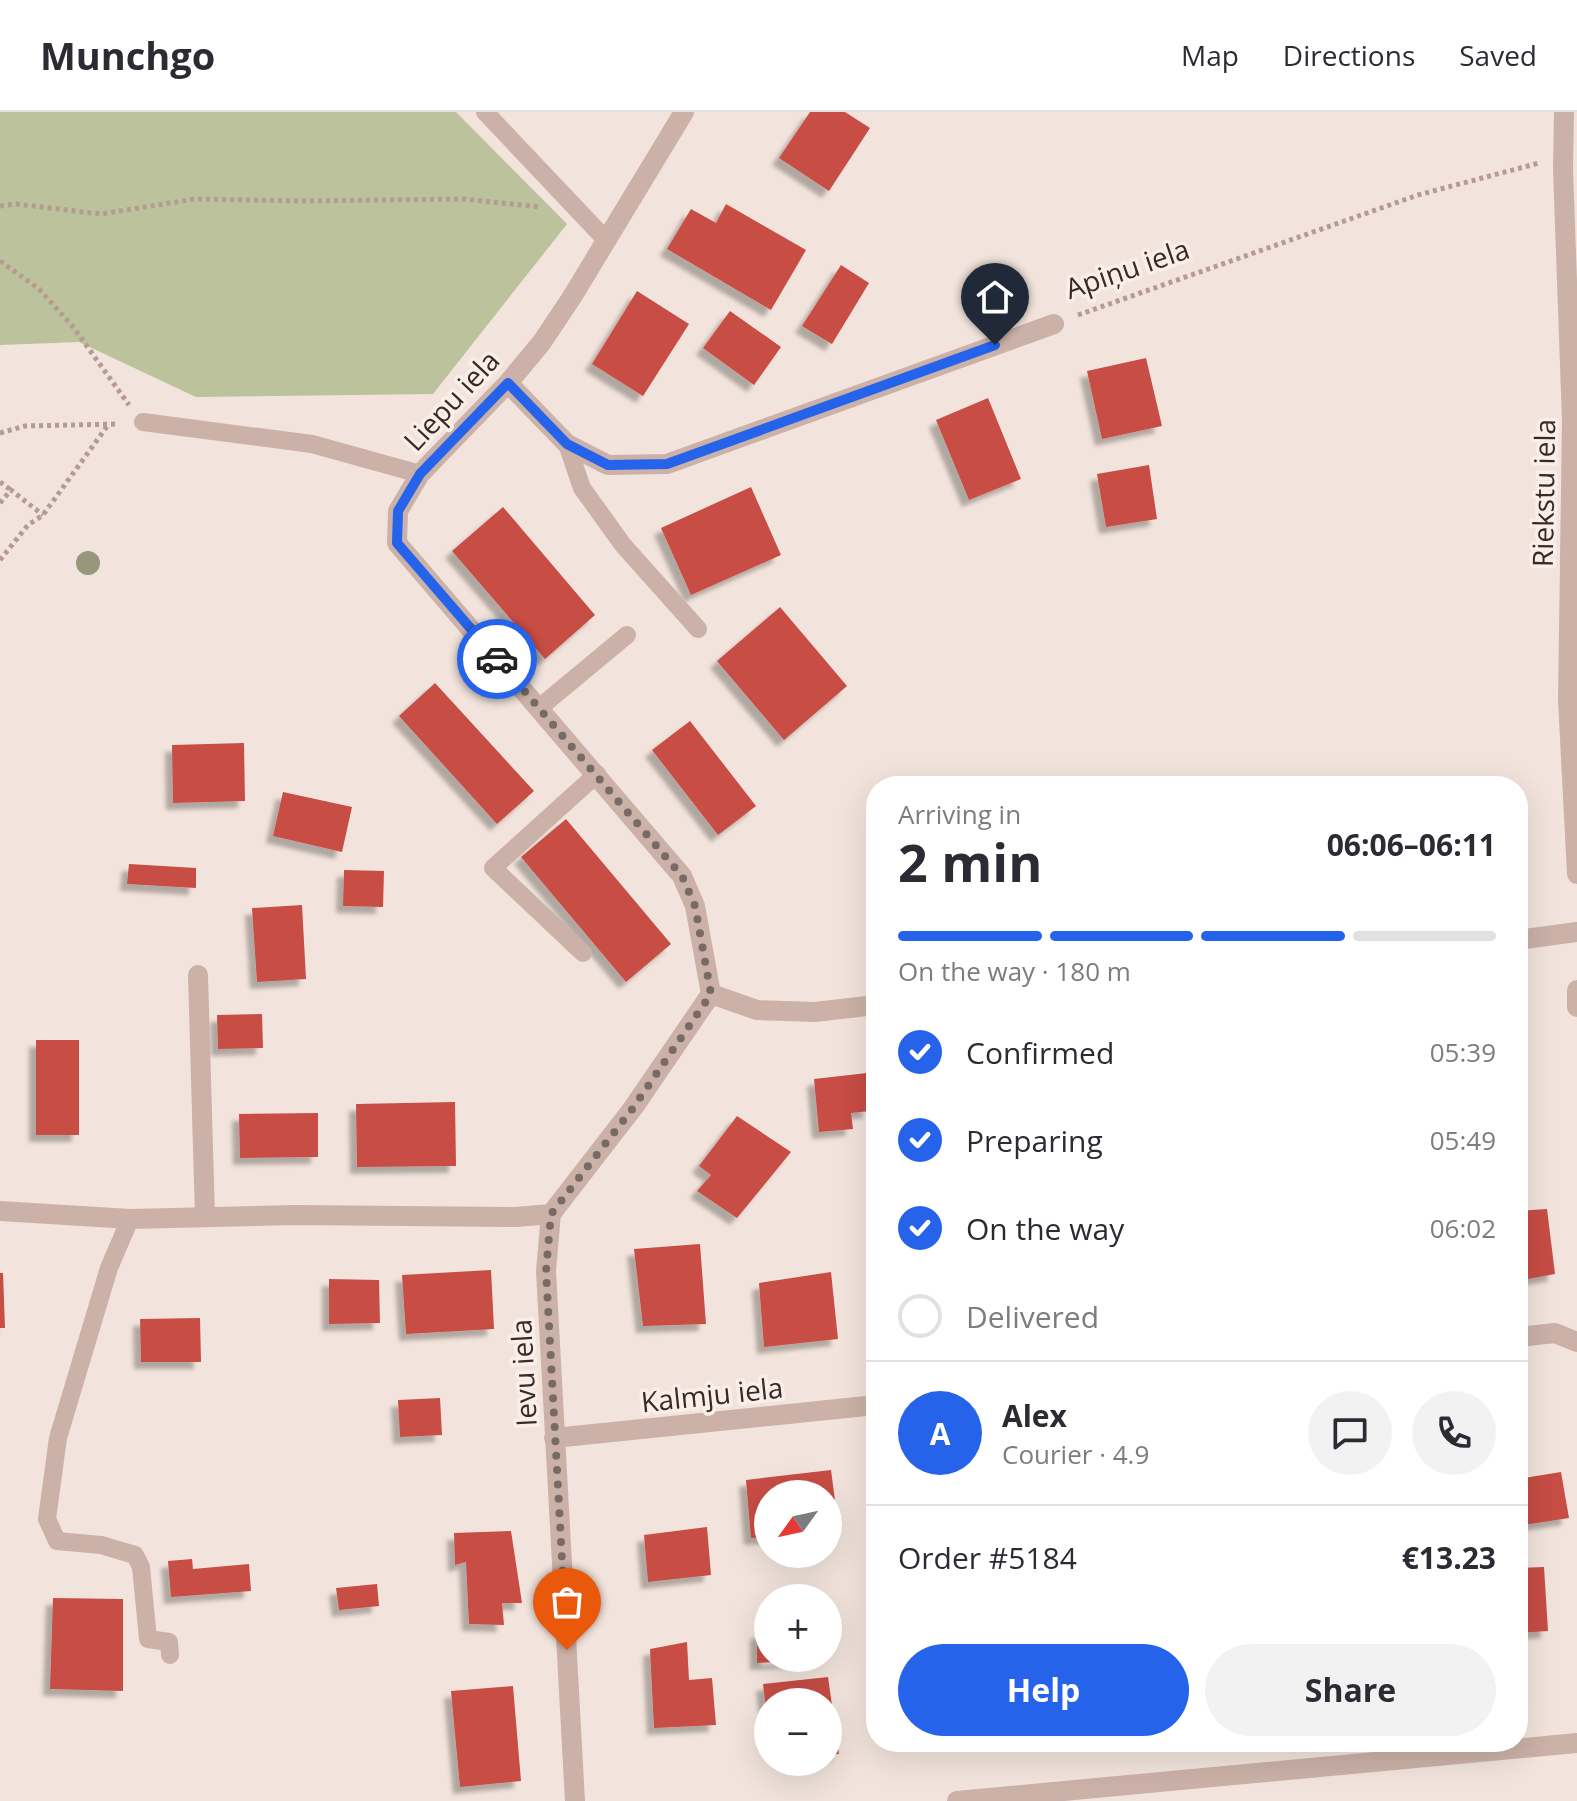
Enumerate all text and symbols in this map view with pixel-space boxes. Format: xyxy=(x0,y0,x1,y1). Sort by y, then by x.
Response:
text: Munchgo xyxy=(40,29,215,81)
text: Map xyxy=(1181,36,1239,74)
text: Directions xyxy=(1283,36,1415,74)
text: Saved xyxy=(1459,36,1537,74)
street label: Apiņu iela xyxy=(1060,229,1194,307)
pin xyxy=(961,263,1029,345)
icon: home xyxy=(973,275,1017,319)
street label: Liepu iela xyxy=(395,342,507,458)
street label: Riekstu iela xyxy=(1523,419,1563,567)
courier xyxy=(457,619,537,699)
icon: car xyxy=(475,637,519,681)
text: Arriving in xyxy=(898,796,1021,832)
text: 06:06–06:11 xyxy=(1327,824,1496,865)
text: 2 min xyxy=(898,826,1042,897)
text: On the way · 180 m xyxy=(898,953,1131,989)
icon: check xyxy=(898,1030,942,1074)
text: Confirmed xyxy=(966,1032,1114,1073)
text: 05:39 xyxy=(1430,1034,1496,1070)
icon: check xyxy=(898,1118,942,1162)
text: Preparing xyxy=(966,1120,1103,1161)
text: 05:49 xyxy=(1430,1122,1496,1158)
icon: check xyxy=(898,1206,942,1250)
text: On the way xyxy=(966,1208,1124,1249)
text: 06:02 xyxy=(1430,1210,1496,1246)
text: Delivered xyxy=(966,1296,1099,1337)
street label: Ievu iela xyxy=(501,1318,545,1428)
street label: Kalmju iela xyxy=(639,1368,785,1420)
button: chat xyxy=(1308,1391,1392,1475)
button: phone xyxy=(1412,1391,1496,1475)
text: Alex xyxy=(1002,1395,1067,1436)
text: A xyxy=(930,1413,950,1454)
text: Courier · 4.9 xyxy=(1002,1436,1149,1472)
north arrow xyxy=(754,1480,842,1568)
map controls xyxy=(754,1480,842,1776)
text: Order #5184 xyxy=(898,1537,1077,1578)
text: €13.23 xyxy=(1402,1537,1496,1578)
pin xyxy=(533,1568,601,1650)
icon: bag xyxy=(545,1580,589,1624)
button: + xyxy=(754,1584,842,1672)
button: Help xyxy=(898,1644,1189,1736)
button: Share xyxy=(1205,1644,1496,1736)
button: − xyxy=(754,1688,842,1776)

